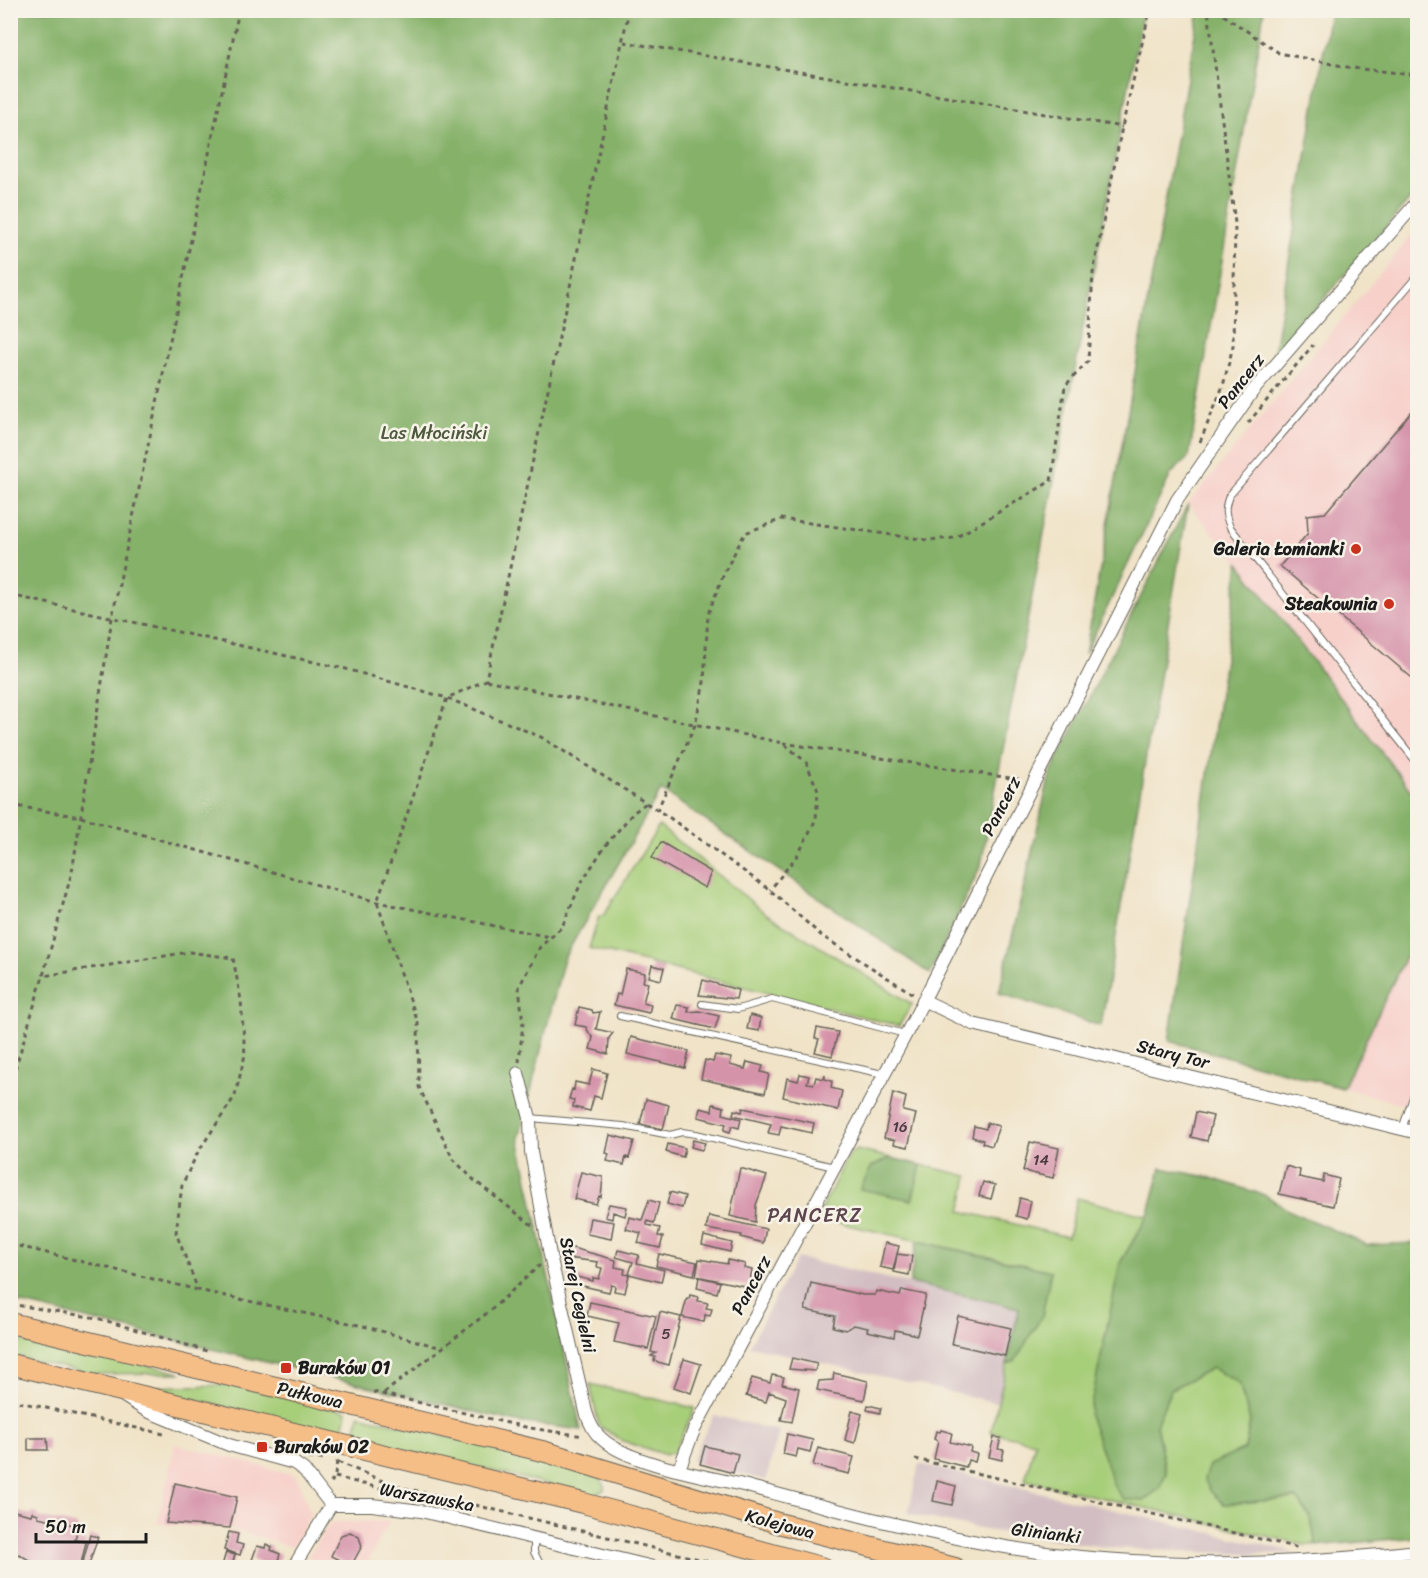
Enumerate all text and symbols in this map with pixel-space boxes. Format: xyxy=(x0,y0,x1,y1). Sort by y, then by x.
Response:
street label: Pancerz xyxy=(1209,346,1274,416)
park label: Las Młociński xyxy=(381,417,488,449)
place label: Galeria Łomianki xyxy=(1213,533,1345,565)
marker: Galeria Łomianki xyxy=(1349,542,1363,556)
place label: Steakownia xyxy=(1284,588,1378,620)
marker: Steakownia xyxy=(1382,597,1396,611)
street label: Pancerz xyxy=(972,770,1030,842)
street label: Stary Tor xyxy=(1133,1030,1214,1079)
house number: 16 xyxy=(893,1114,907,1140)
house number: 14 xyxy=(1033,1147,1049,1173)
district label: PANCERZ xyxy=(767,1198,863,1233)
street label: Starej Cegielni xyxy=(550,1234,606,1357)
street label: Pancerz xyxy=(722,1249,780,1321)
house number: 5 xyxy=(661,1321,671,1347)
place label: Buraków 01 xyxy=(298,1352,391,1384)
marker: Buraków 01 xyxy=(279,1361,293,1375)
street label: Pułkowa xyxy=(274,1372,346,1418)
place label: Buraków 02 xyxy=(274,1431,370,1463)
marker: Buraków 02 xyxy=(255,1440,269,1454)
street label: Warszawska xyxy=(377,1473,477,1521)
street label: Kolejowa xyxy=(742,1499,818,1549)
scale bar xyxy=(36,1506,146,1544)
text: 50 m xyxy=(45,1511,86,1543)
street label: Glinianki xyxy=(1010,1513,1083,1553)

